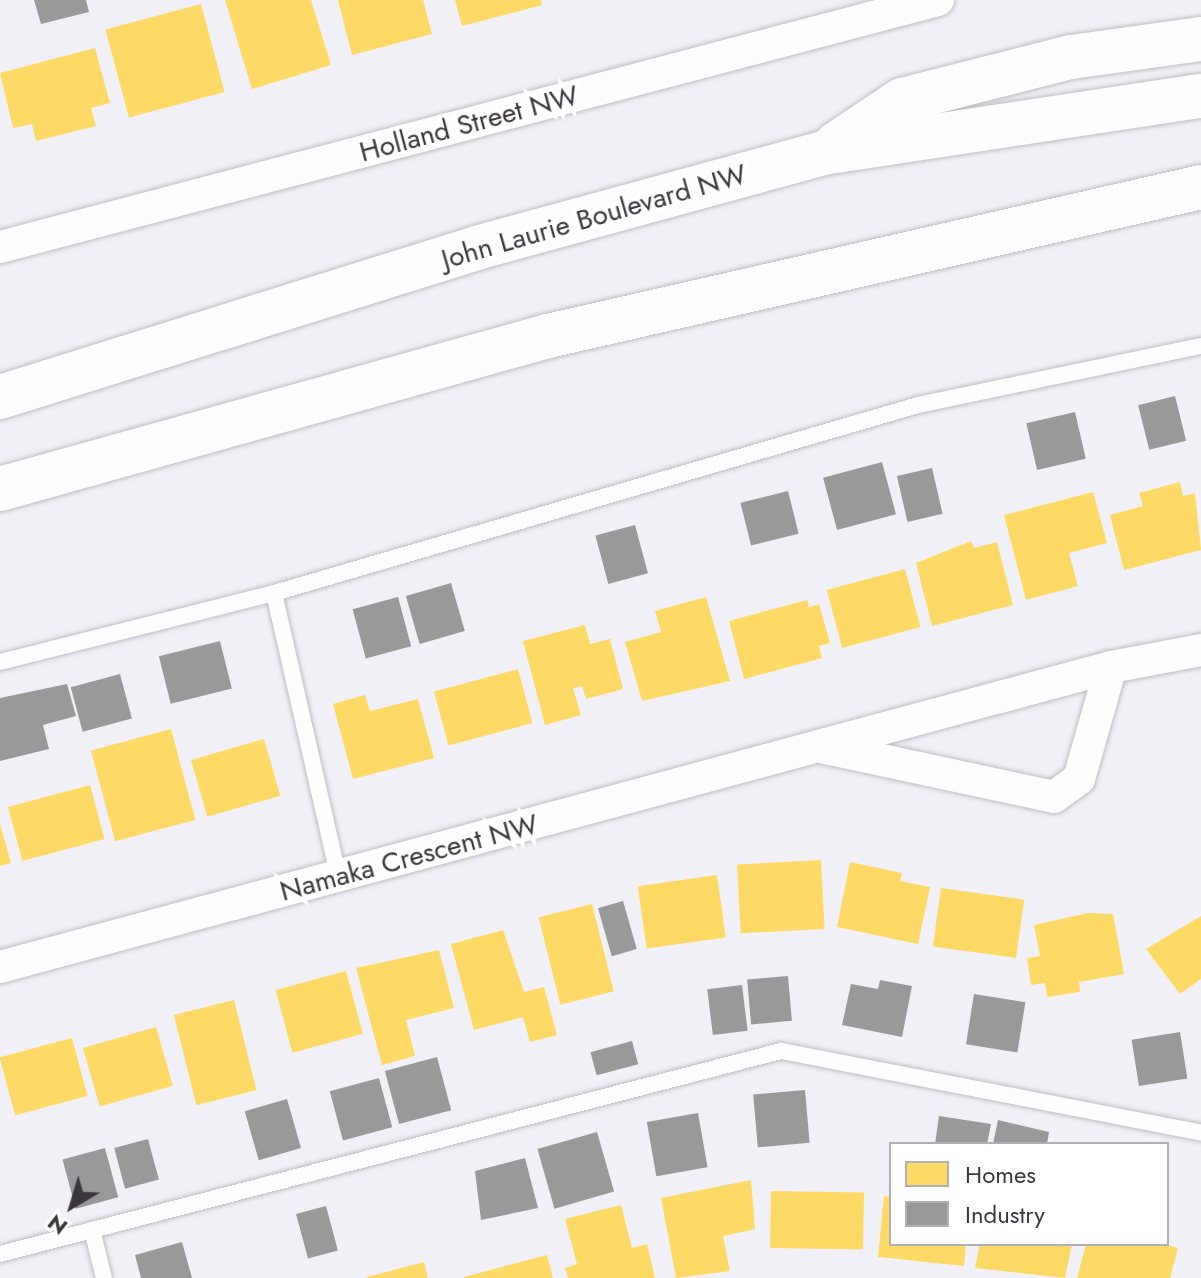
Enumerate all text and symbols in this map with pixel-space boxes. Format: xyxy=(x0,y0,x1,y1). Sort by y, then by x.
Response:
street label: Holland Street NW xyxy=(356,79,582,169)
street label: John Laurie Boulevard NW xyxy=(438,157,750,277)
street label: Namaka Crescent NW xyxy=(276,807,542,909)
legend xyxy=(889,1142,1169,1246)
text: Homes xyxy=(965,1157,1036,1192)
north arrow xyxy=(32,1166,112,1246)
text: Industry xyxy=(965,1197,1045,1232)
text: N xyxy=(40,1207,74,1243)

